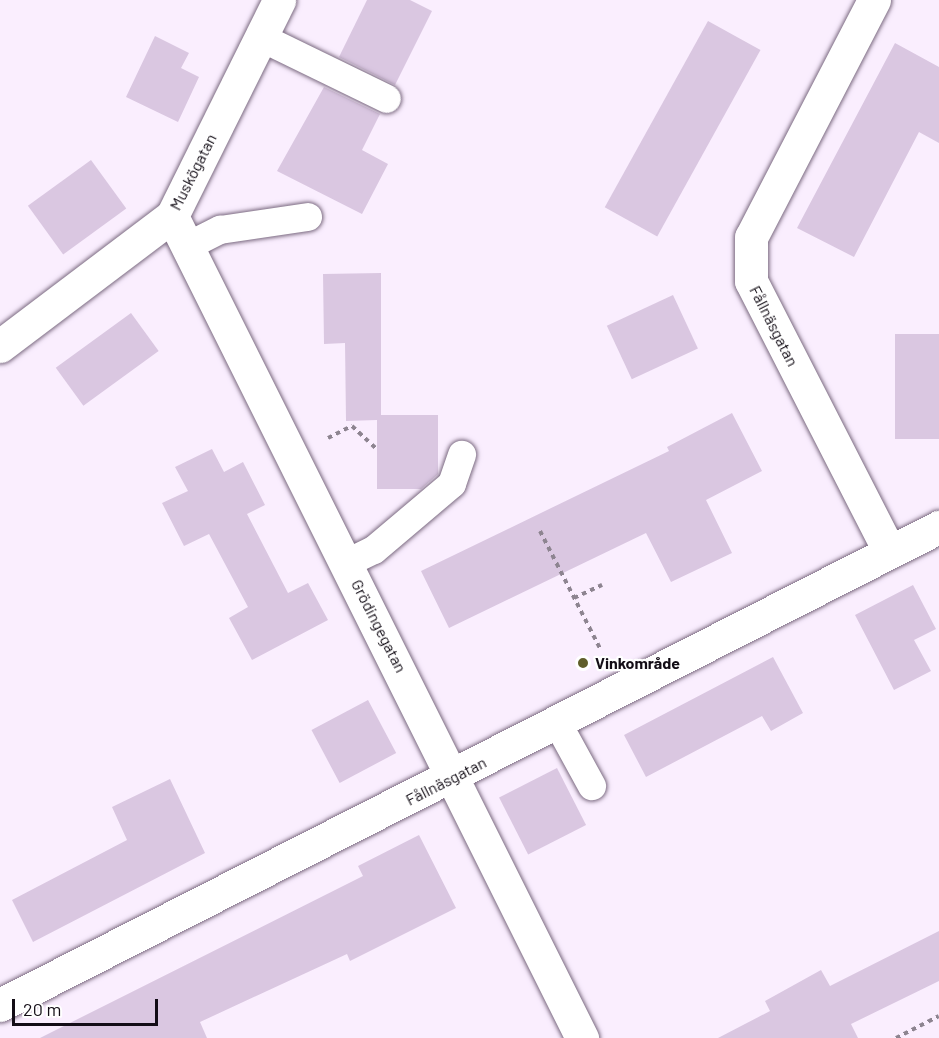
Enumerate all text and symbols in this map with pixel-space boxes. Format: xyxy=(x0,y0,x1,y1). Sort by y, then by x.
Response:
street label: Muskögatan xyxy=(166,131,220,213)
street label: Fållnäsgatan xyxy=(745,282,803,370)
street label: Grödingegatan xyxy=(347,576,411,676)
place label: Vinkområde xyxy=(595,653,680,673)
marker: Vinkområde xyxy=(576,656,590,670)
street label: Fållnäsgatan xyxy=(402,752,490,810)
scale bar xyxy=(15,987,160,1025)
text: 20 m xyxy=(23,998,61,1020)

